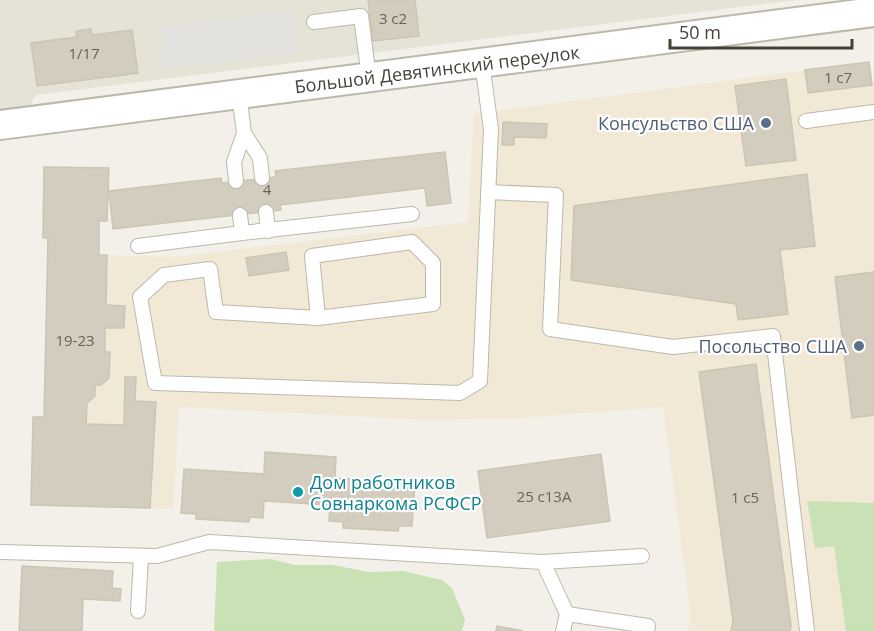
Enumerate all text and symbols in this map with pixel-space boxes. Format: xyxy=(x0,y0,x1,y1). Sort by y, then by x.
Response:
house number: 3 с2 xyxy=(379,8,407,28)
scale bar xyxy=(670,12,852,50)
text: 50 m xyxy=(679,20,721,44)
street label: Большой Девятинский переулок xyxy=(293,40,582,98)
house number: 1/17 xyxy=(68,43,100,63)
house number: 1 с7 xyxy=(824,67,852,87)
place label: Консульство США xyxy=(598,111,755,135)
marker: Консульство США xyxy=(759,116,773,130)
house number: 4 xyxy=(263,179,272,199)
house number: 19-23 xyxy=(55,330,95,350)
place label: Посольство США xyxy=(698,334,848,358)
marker: Посольство США xyxy=(852,339,866,353)
place label: Дом работников Совнаркома РСФСР xyxy=(310,470,482,515)
marker: Дом работников Совнаркома РСФСР xyxy=(291,485,305,499)
house number: 25 с13А xyxy=(517,486,572,506)
house number: 1 с5 xyxy=(731,487,759,507)

